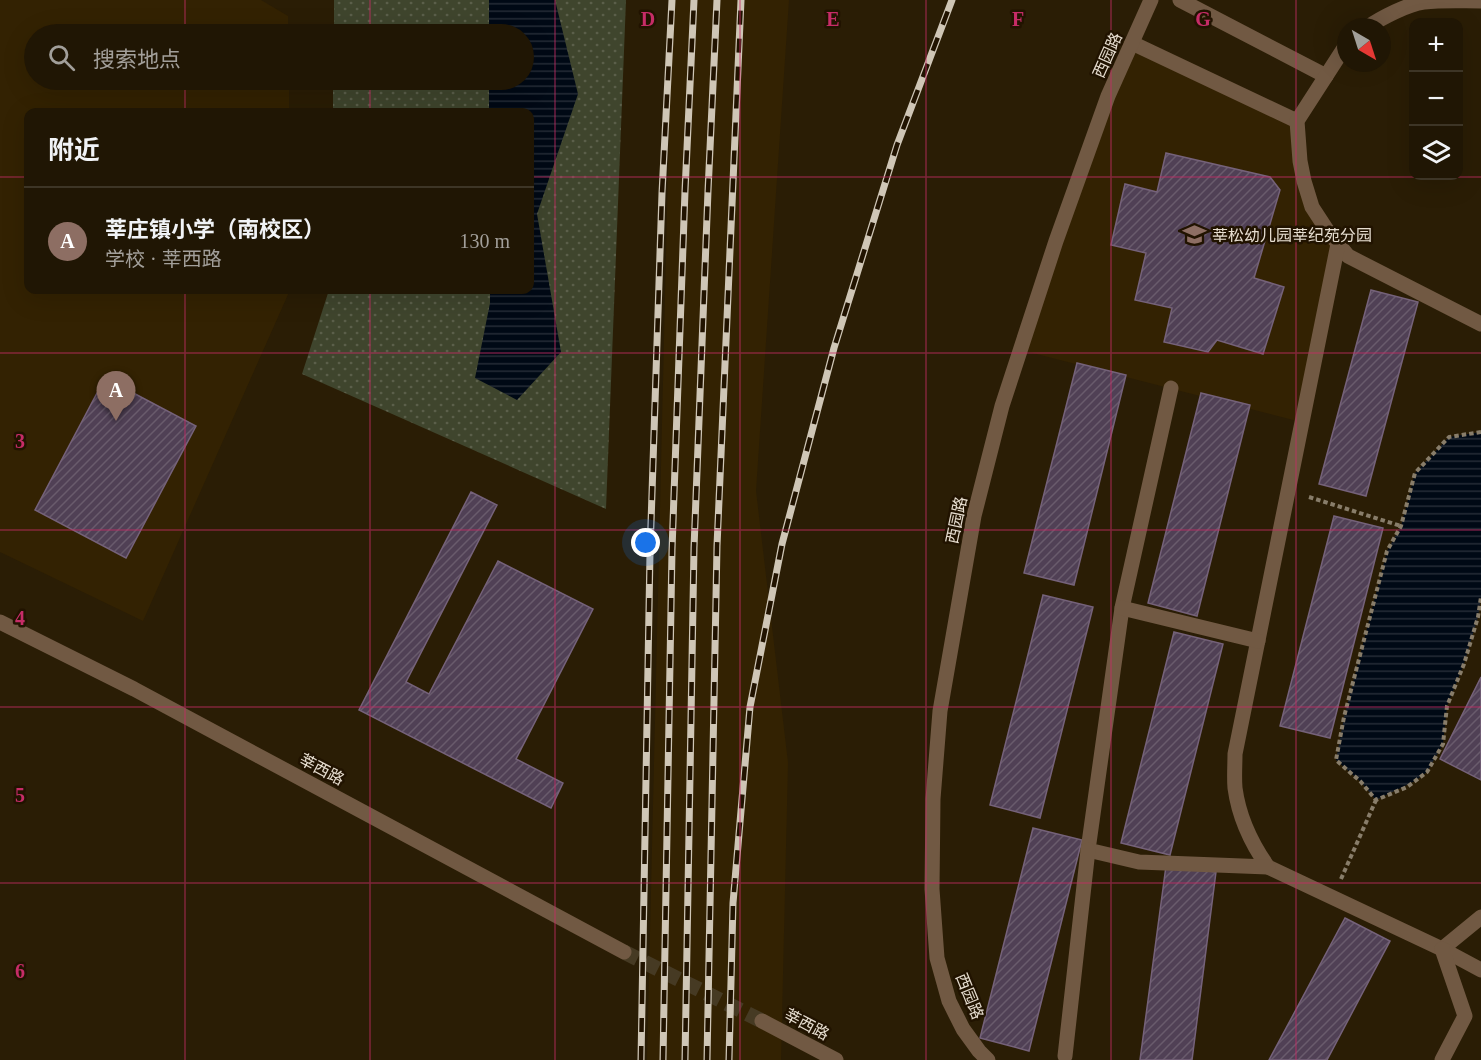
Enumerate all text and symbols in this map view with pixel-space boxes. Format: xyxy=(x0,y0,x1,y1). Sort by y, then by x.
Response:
text: D xyxy=(641,8,655,30)
text: E xyxy=(826,8,840,30)
text: F xyxy=(1012,8,1024,30)
text: G xyxy=(1195,8,1211,30)
north arrow xyxy=(1337,18,1391,72)
map controls xyxy=(1409,18,1463,180)
button: + xyxy=(1409,18,1463,72)
search box xyxy=(24,24,534,90)
street label: 西园路 xyxy=(1090,30,1125,81)
icon: search xyxy=(45,41,78,74)
text: 搜索地点 xyxy=(93,47,181,72)
button: − xyxy=(1409,72,1463,126)
button: layers xyxy=(1409,126,1463,180)
text: 附近 xyxy=(48,136,100,165)
text: 莘庄镇小学（南校区） xyxy=(105,217,325,242)
school or university icon: 莘松幼儿园莘纪苑分园 xyxy=(1181,222,1207,248)
place label: 莘松幼儿园莘纪苑分园 xyxy=(1212,227,1372,244)
text: A xyxy=(60,230,75,252)
text: 130 m xyxy=(459,230,510,252)
text: 学校 · 莘西路 xyxy=(105,248,222,270)
pin: A xyxy=(96,372,136,421)
text: 3 xyxy=(15,430,25,452)
street label: 西园路 xyxy=(943,495,970,545)
your location xyxy=(631,528,660,557)
text: 4 xyxy=(15,607,25,629)
street label: 莘西路 xyxy=(297,751,347,788)
text: 5 xyxy=(15,784,25,806)
text: 6 xyxy=(15,960,25,982)
street label: 西园路 xyxy=(953,971,986,1022)
street label: 莘西路 xyxy=(782,1006,832,1043)

